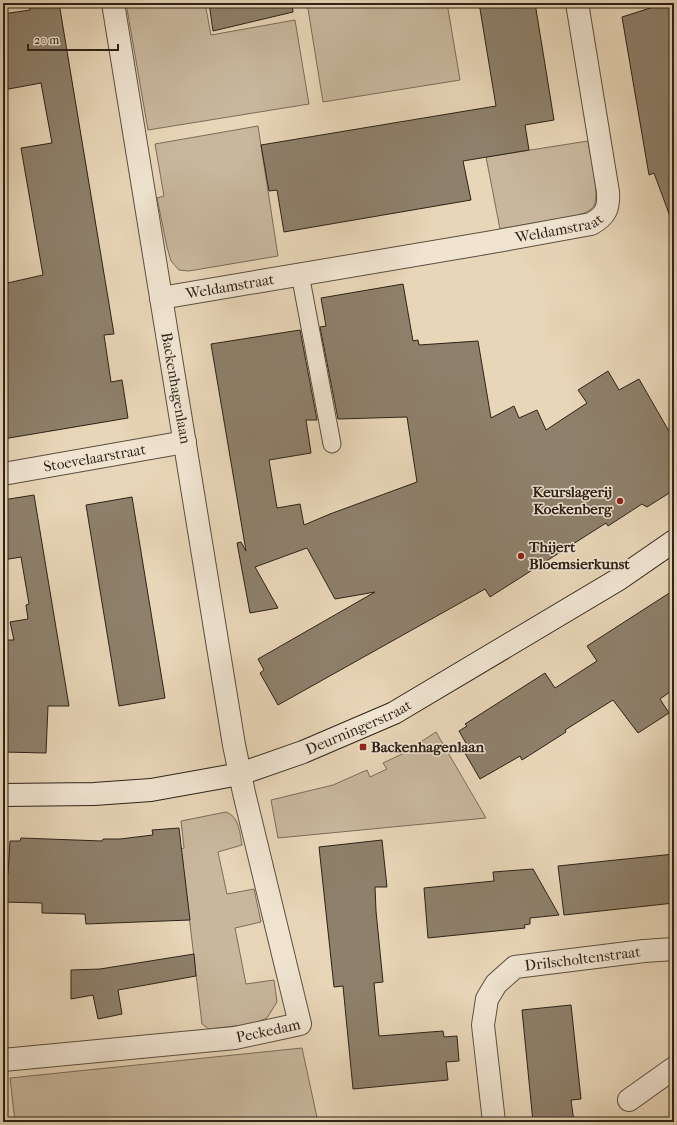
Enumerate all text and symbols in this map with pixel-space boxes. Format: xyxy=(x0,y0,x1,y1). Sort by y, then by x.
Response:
scale bar xyxy=(28,26,118,52)
text: 20 m xyxy=(34,33,59,47)
street label: Weldamstraat xyxy=(513,210,607,247)
street label: Weldamstraat xyxy=(184,270,276,303)
street label: Backenhagenlaan xyxy=(157,331,195,446)
street label: Stoevelaarstraat xyxy=(42,440,148,476)
place label: Keurslagerij Koekenberg xyxy=(532,483,613,518)
marker: Keurslagerij Koekenberg xyxy=(615,496,625,506)
place label: Thijert Bloemsierkunst xyxy=(528,538,630,573)
marker: Thijert Bloemsierkunst xyxy=(516,551,526,561)
street label: Deurningerstraat xyxy=(303,695,415,759)
place label: Backenhagenlaan xyxy=(371,738,484,756)
marker: Backenhagenlaan xyxy=(358,742,368,752)
street label: Drilscholtenstraat xyxy=(524,942,642,975)
street label: Peckedam xyxy=(234,1015,302,1047)

